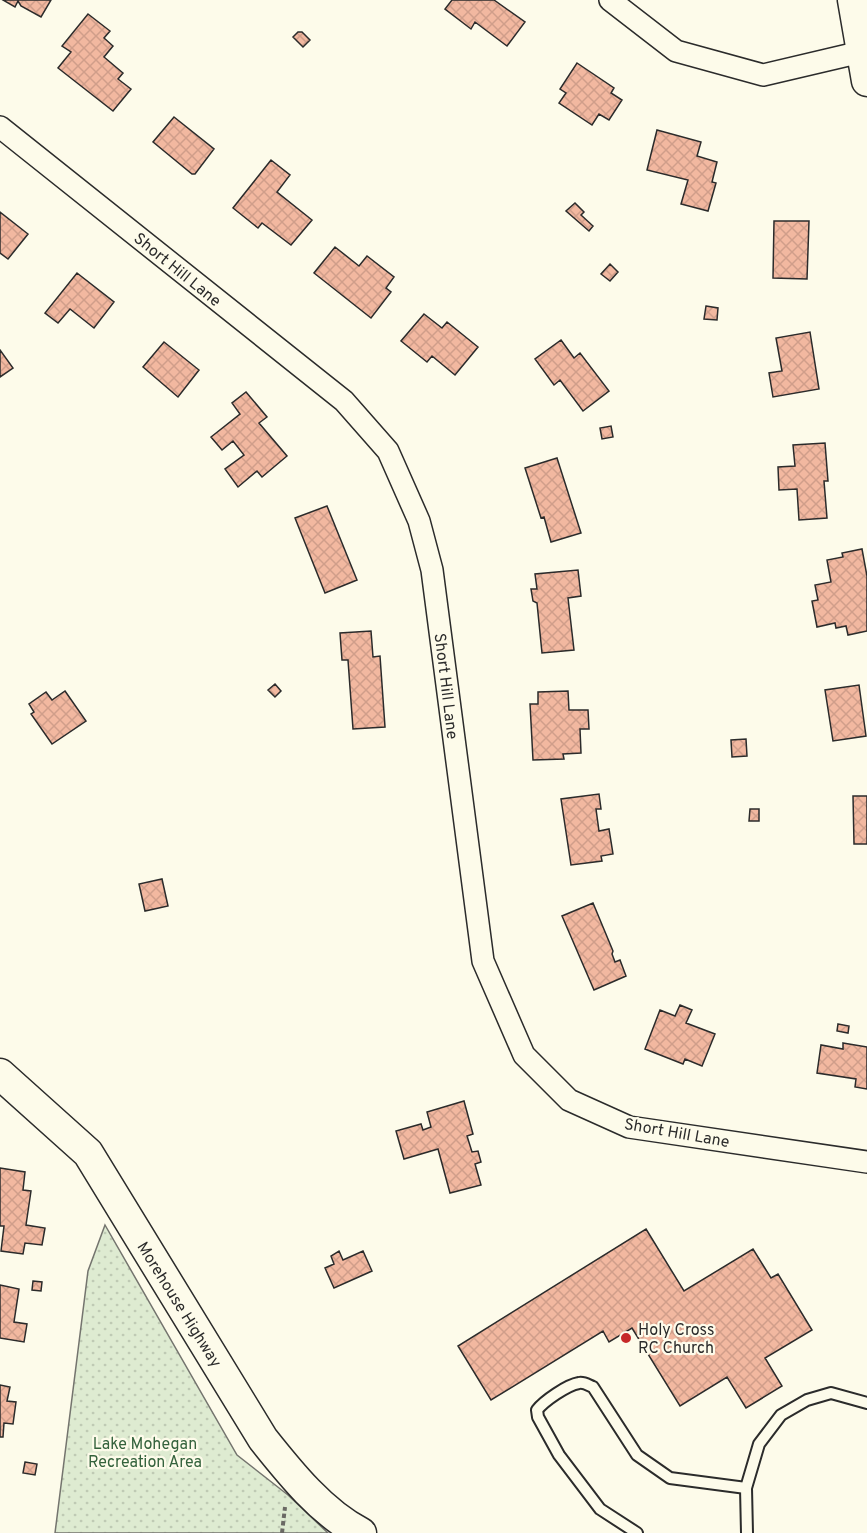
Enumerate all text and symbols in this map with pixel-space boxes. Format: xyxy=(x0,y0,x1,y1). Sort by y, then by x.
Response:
street label: Short Hill Lane xyxy=(129,229,225,312)
street label: Short Hill Lane xyxy=(429,632,461,740)
street label: Short Hill Lane xyxy=(622,1115,731,1153)
street label: Morehouse Highway xyxy=(132,1239,225,1372)
place label: Holy Cross RC Church xyxy=(638,1321,715,1359)
marker: Holy Cross RC Church xyxy=(619,1331,633,1345)
park label: Lake Mohegan Recreation Area xyxy=(88,1435,202,1473)

